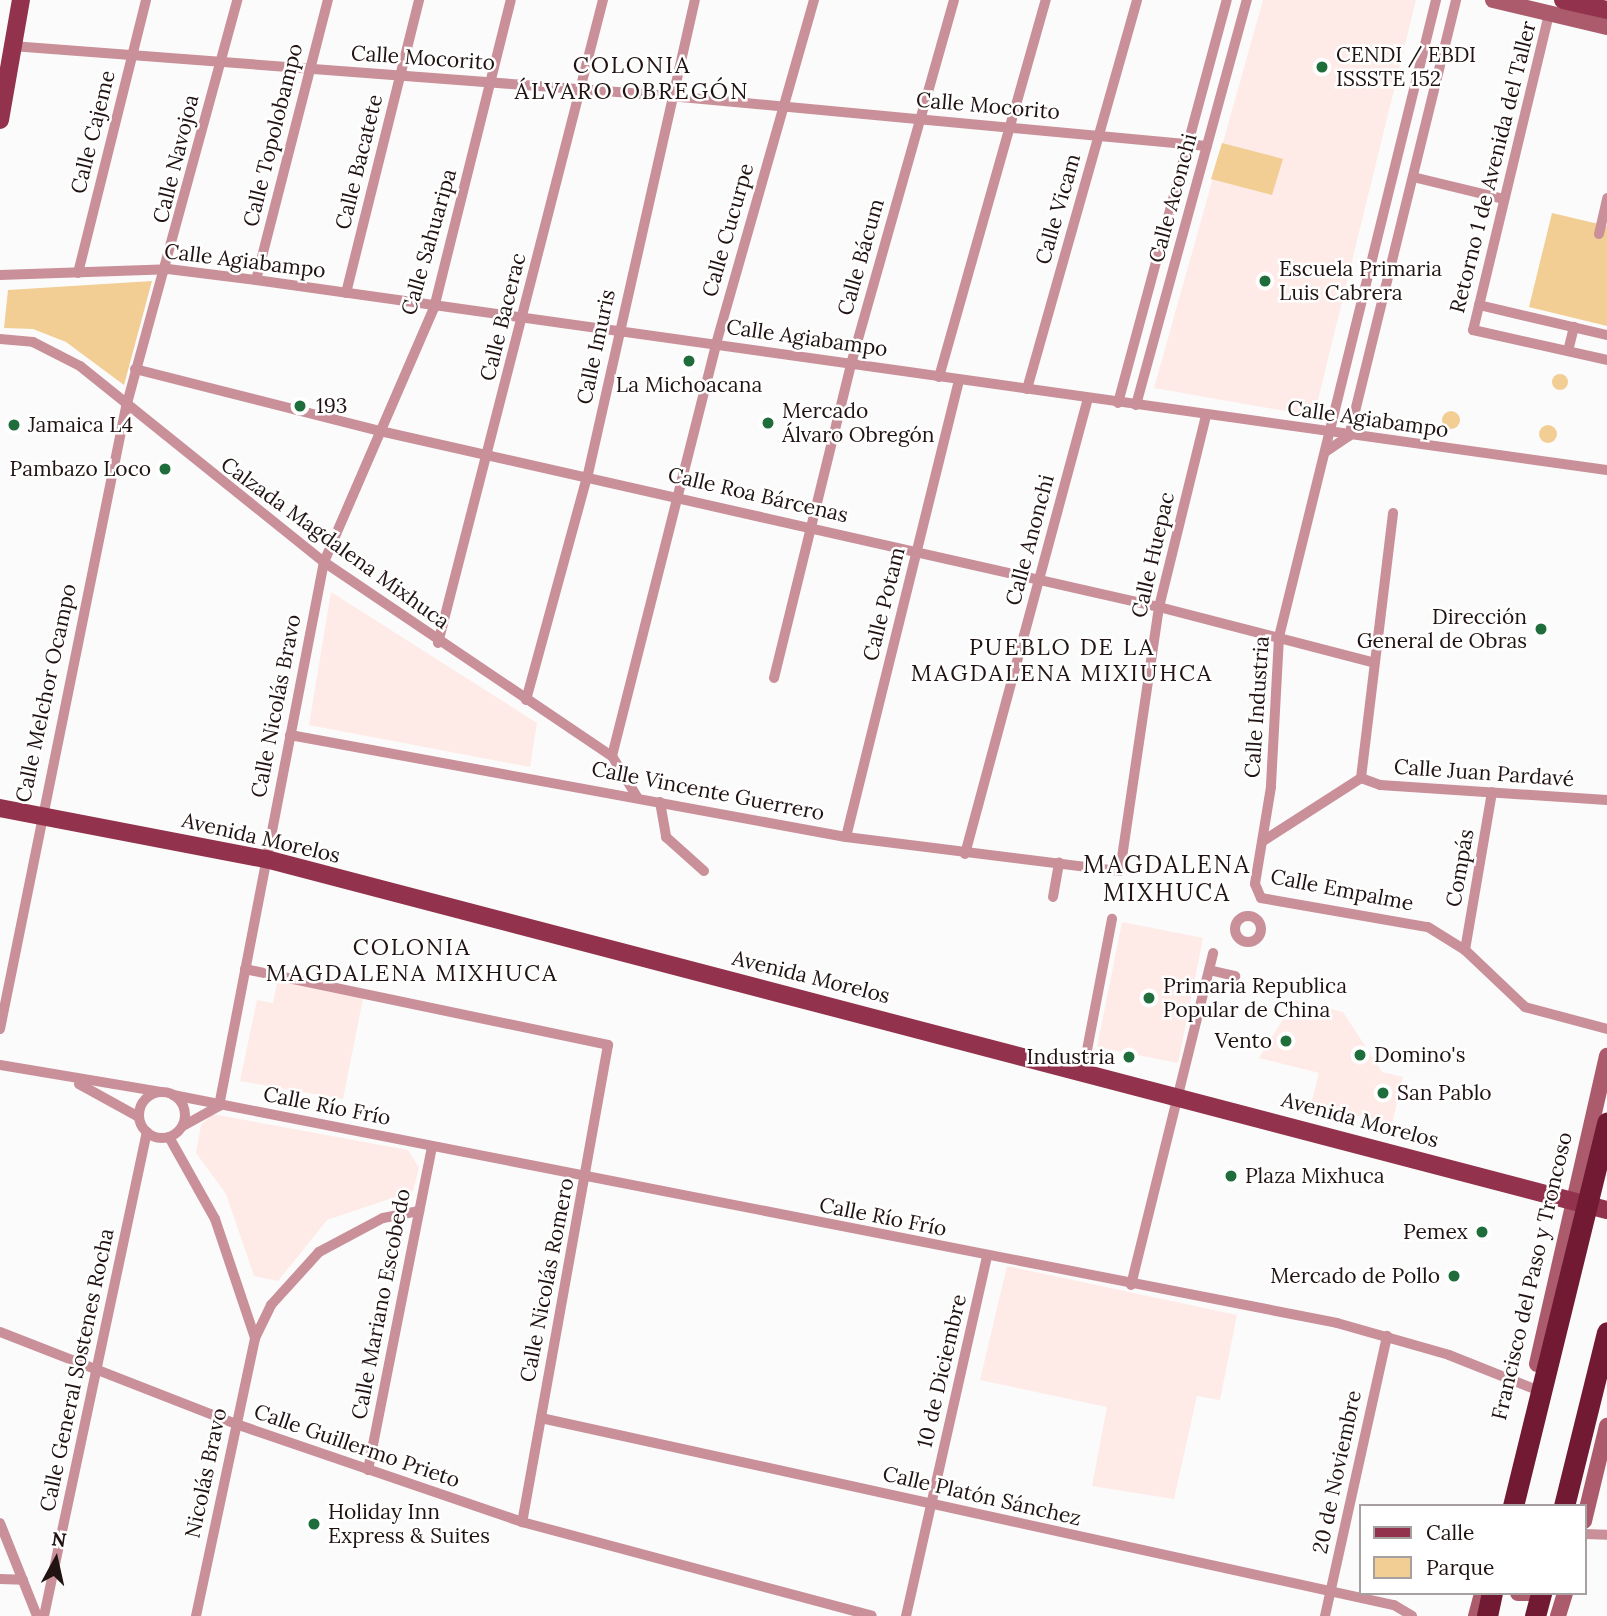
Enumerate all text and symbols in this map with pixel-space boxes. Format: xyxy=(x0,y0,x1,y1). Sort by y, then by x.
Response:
street label: Retorno 1 de Avenida del Taller xyxy=(1444,18,1542,316)
street label: Calle Mocorito xyxy=(350,40,496,76)
street label: Calle Topolobampo xyxy=(238,41,308,229)
place label: CENDI / EBDI ISSSTE 152 xyxy=(1336,42,1476,92)
district label: COLONIA ÁLVARO OBREGÓN xyxy=(516,51,748,105)
marker: CENDI / EBDI ISSSTE 152 xyxy=(1314,59,1330,75)
street label: Calle Cajeme xyxy=(65,68,121,196)
street label: Calle Mocorito xyxy=(915,87,1061,125)
street label: Calle Navojoa xyxy=(148,92,204,226)
street label: Calle Bacatete xyxy=(330,92,388,232)
street label: Calle Aconchi xyxy=(1144,131,1202,265)
street label: Calle Vicam xyxy=(1030,151,1086,267)
street label: Calle Cucurpe xyxy=(697,160,759,300)
street label: Calle Sahuaripa xyxy=(396,166,462,318)
street label: Calle Bácum xyxy=(832,196,890,318)
street label: Calle Agiabampo xyxy=(163,239,327,283)
street label: Calle Bacerac xyxy=(475,250,531,384)
place label: Escuela Primaria Luis Cabrera xyxy=(1279,256,1442,306)
marker: Escuela Primaria Luis Cabrera xyxy=(1257,273,1273,289)
street label: Calle Imuris xyxy=(572,287,620,407)
street label: Calle Agiabampo xyxy=(725,314,889,362)
marker: La Michoacana xyxy=(681,353,697,369)
place label: La Michoacana xyxy=(616,372,762,398)
place label: 193 xyxy=(316,393,347,419)
street label: Calle Agiabampo xyxy=(1286,395,1450,443)
marker: 193 xyxy=(290,396,310,416)
place label: Mercado Álvaro Obregón xyxy=(782,398,935,448)
place label: Jamaica L4 xyxy=(28,412,133,438)
marker: Mercado Álvaro Obregón xyxy=(760,415,776,431)
marker: Jamaica L4 xyxy=(6,417,22,433)
street label: Calzada Magdalena Mixhuca xyxy=(216,452,454,634)
place label: Pambazo Loco xyxy=(10,456,151,482)
marker: Pambazo Loco xyxy=(157,461,173,477)
street label: Calle Roa Bárcenas xyxy=(665,462,851,528)
street label: Calle Anonchi xyxy=(1000,472,1060,608)
street label: Calle Huepac xyxy=(1126,490,1180,620)
street label: Calle Potam xyxy=(858,544,910,664)
street label: Calle Melchor Ocampo xyxy=(11,581,81,805)
place label: Dirección General de Obras xyxy=(1357,604,1527,654)
street label: Calle Nicolás Bravo xyxy=(246,612,306,800)
marker: Dirección General de Obras xyxy=(1533,621,1549,637)
district label: PUEBLO DE LA MAGDALENA MIXIUHCA xyxy=(913,633,1211,687)
street label: Calle Industria xyxy=(1239,635,1275,779)
street label: Calle Juan Pardavé xyxy=(1393,754,1575,792)
street label: Calle Vincente Guerrero xyxy=(590,756,826,826)
street label: Avenida Morelos xyxy=(179,808,343,868)
street label: Compás xyxy=(1441,827,1479,909)
district label: MAGDALENA MIXHUCA xyxy=(1084,851,1250,907)
street label: Calle Empalme xyxy=(1268,864,1416,916)
district label: COLONIA MAGDALENA MIXHUCA xyxy=(268,933,556,987)
street label: Avenida Morelos xyxy=(730,945,892,1009)
place label: Primaria Republica Popular de China xyxy=(1163,973,1347,1023)
marker: Primaria Republica Popular de China xyxy=(1141,990,1157,1006)
place label: Vento xyxy=(1215,1028,1272,1054)
marker: Vento xyxy=(1278,1033,1294,1049)
place label: Domino's xyxy=(1374,1042,1465,1068)
place label: Industria xyxy=(1027,1044,1115,1070)
marker: Domino's xyxy=(1352,1047,1368,1063)
marker: Industria xyxy=(1121,1049,1137,1065)
place label: San Pablo xyxy=(1397,1080,1492,1106)
street label: Calle Río Frío xyxy=(261,1081,393,1131)
marker: San Pablo xyxy=(1375,1085,1391,1101)
street label: Avenida Morelos xyxy=(1279,1087,1441,1153)
street label: Francisco del Paso y Troncoso xyxy=(1487,1130,1577,1422)
place label: Plaza Mixhuca xyxy=(1245,1163,1385,1189)
marker: Plaza Mixhuca xyxy=(1223,1168,1239,1184)
street label: Calle Nicolás Romero xyxy=(515,1176,579,1384)
street label: Calle Mariano Escobedo xyxy=(346,1186,416,1422)
street label: Calle Río Frío xyxy=(817,1192,949,1242)
place label: Pemex xyxy=(1403,1219,1468,1245)
marker: Pemex xyxy=(1474,1224,1490,1240)
street label: Calle General Sostenes Rocha xyxy=(35,1226,119,1514)
place label: Mercado de Pollo xyxy=(1270,1263,1440,1289)
marker: Mercado de Pollo xyxy=(1446,1268,1462,1284)
street label: 10 de Diciembre xyxy=(912,1292,972,1450)
street label: 20 de Noviembre xyxy=(1307,1388,1367,1556)
street label: Calle Guillermo Prieto xyxy=(251,1399,463,1493)
street label: Nicolás Bravo xyxy=(180,1406,232,1540)
street label: Calle Platón Sánchez xyxy=(880,1461,1084,1531)
place label: Holiday Inn Express & Suites xyxy=(328,1499,490,1549)
legend xyxy=(1358,1504,1586,1595)
marker: Holiday Inn Express & Suites xyxy=(306,1516,322,1532)
text: Calle xyxy=(1426,1519,1474,1546)
north arrow xyxy=(21,1525,91,1595)
text: N xyxy=(50,1526,68,1552)
text: Parque xyxy=(1426,1554,1494,1581)

